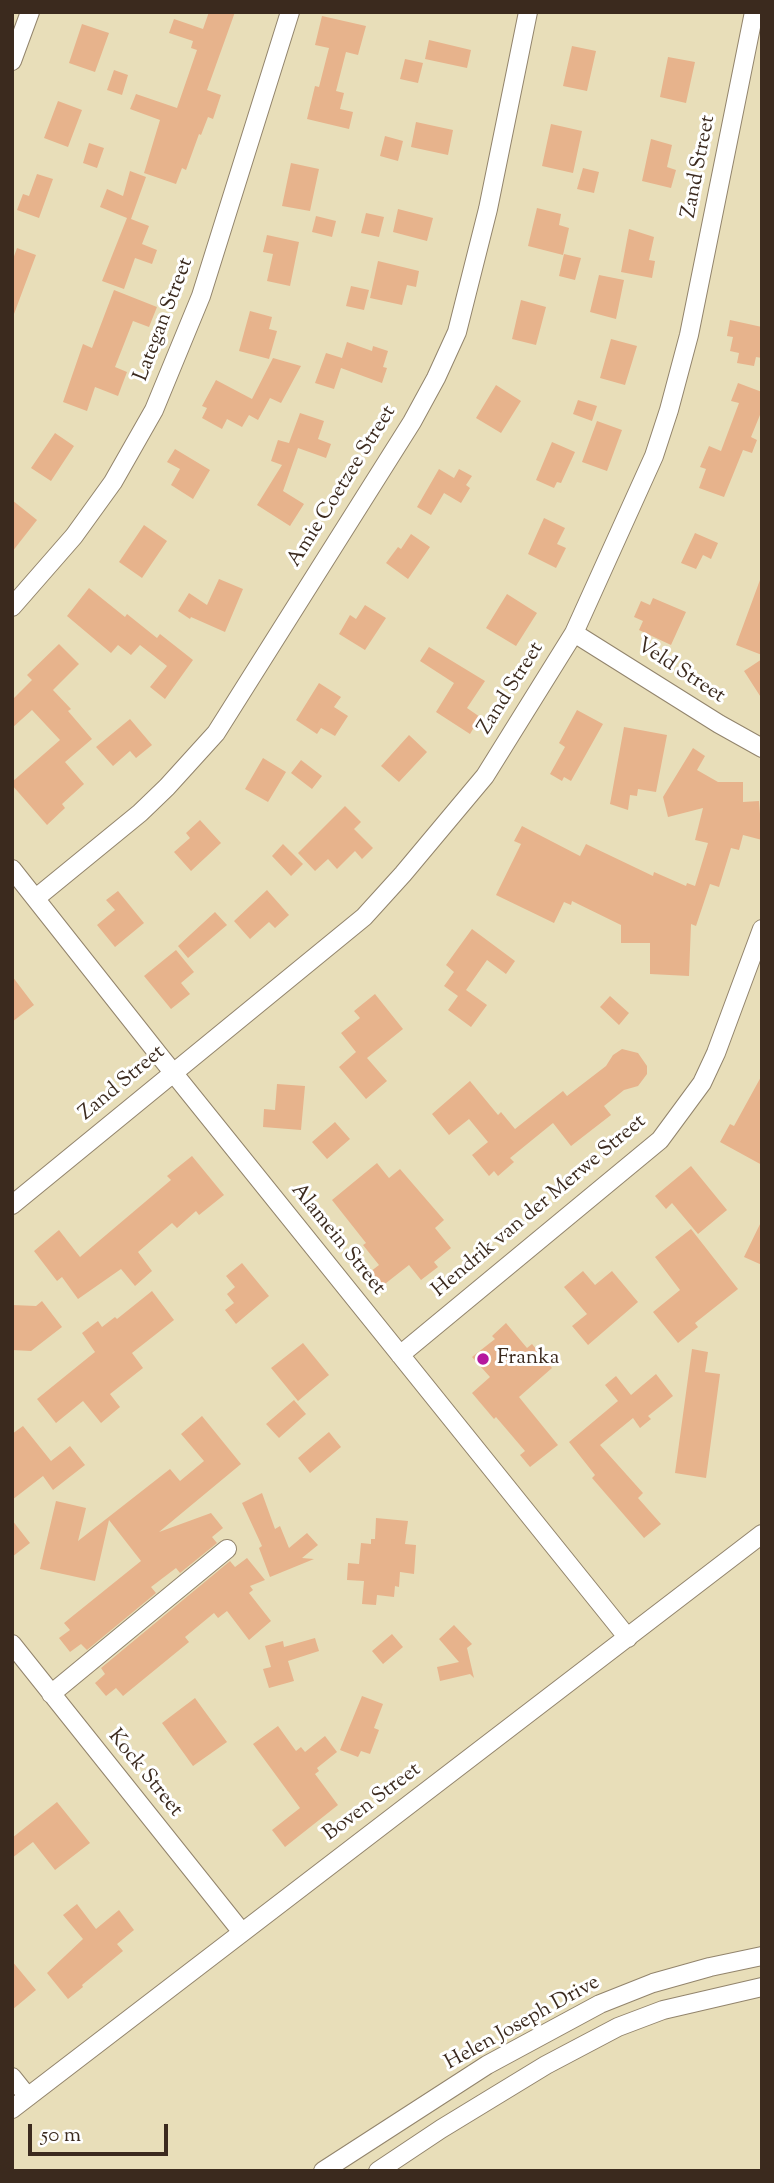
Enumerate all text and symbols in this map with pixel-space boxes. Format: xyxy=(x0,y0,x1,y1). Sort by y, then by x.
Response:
street label: Zand Street xyxy=(678,113,722,221)
street label: Lategan Street xyxy=(130,255,200,385)
street label: Amie Coetzee Street xyxy=(283,402,403,572)
street label: Veld Street xyxy=(631,634,729,710)
street label: Zand Street xyxy=(474,638,550,740)
street label: Zand Street xyxy=(75,1041,171,1127)
street label: Hendrik van der Merwe Street xyxy=(428,1110,652,1304)
street label: Alamein Street xyxy=(284,1179,390,1301)
place label: Franka xyxy=(497,1346,559,1372)
marker: Franka xyxy=(475,1351,491,1367)
street label: Kock Street xyxy=(101,1725,187,1823)
street label: Boven Street xyxy=(319,1758,427,1848)
street label: Helen Joseph Drive xyxy=(441,1971,605,2077)
scale bar xyxy=(32,2110,172,2154)
text: 50 m xyxy=(41,2121,81,2151)

